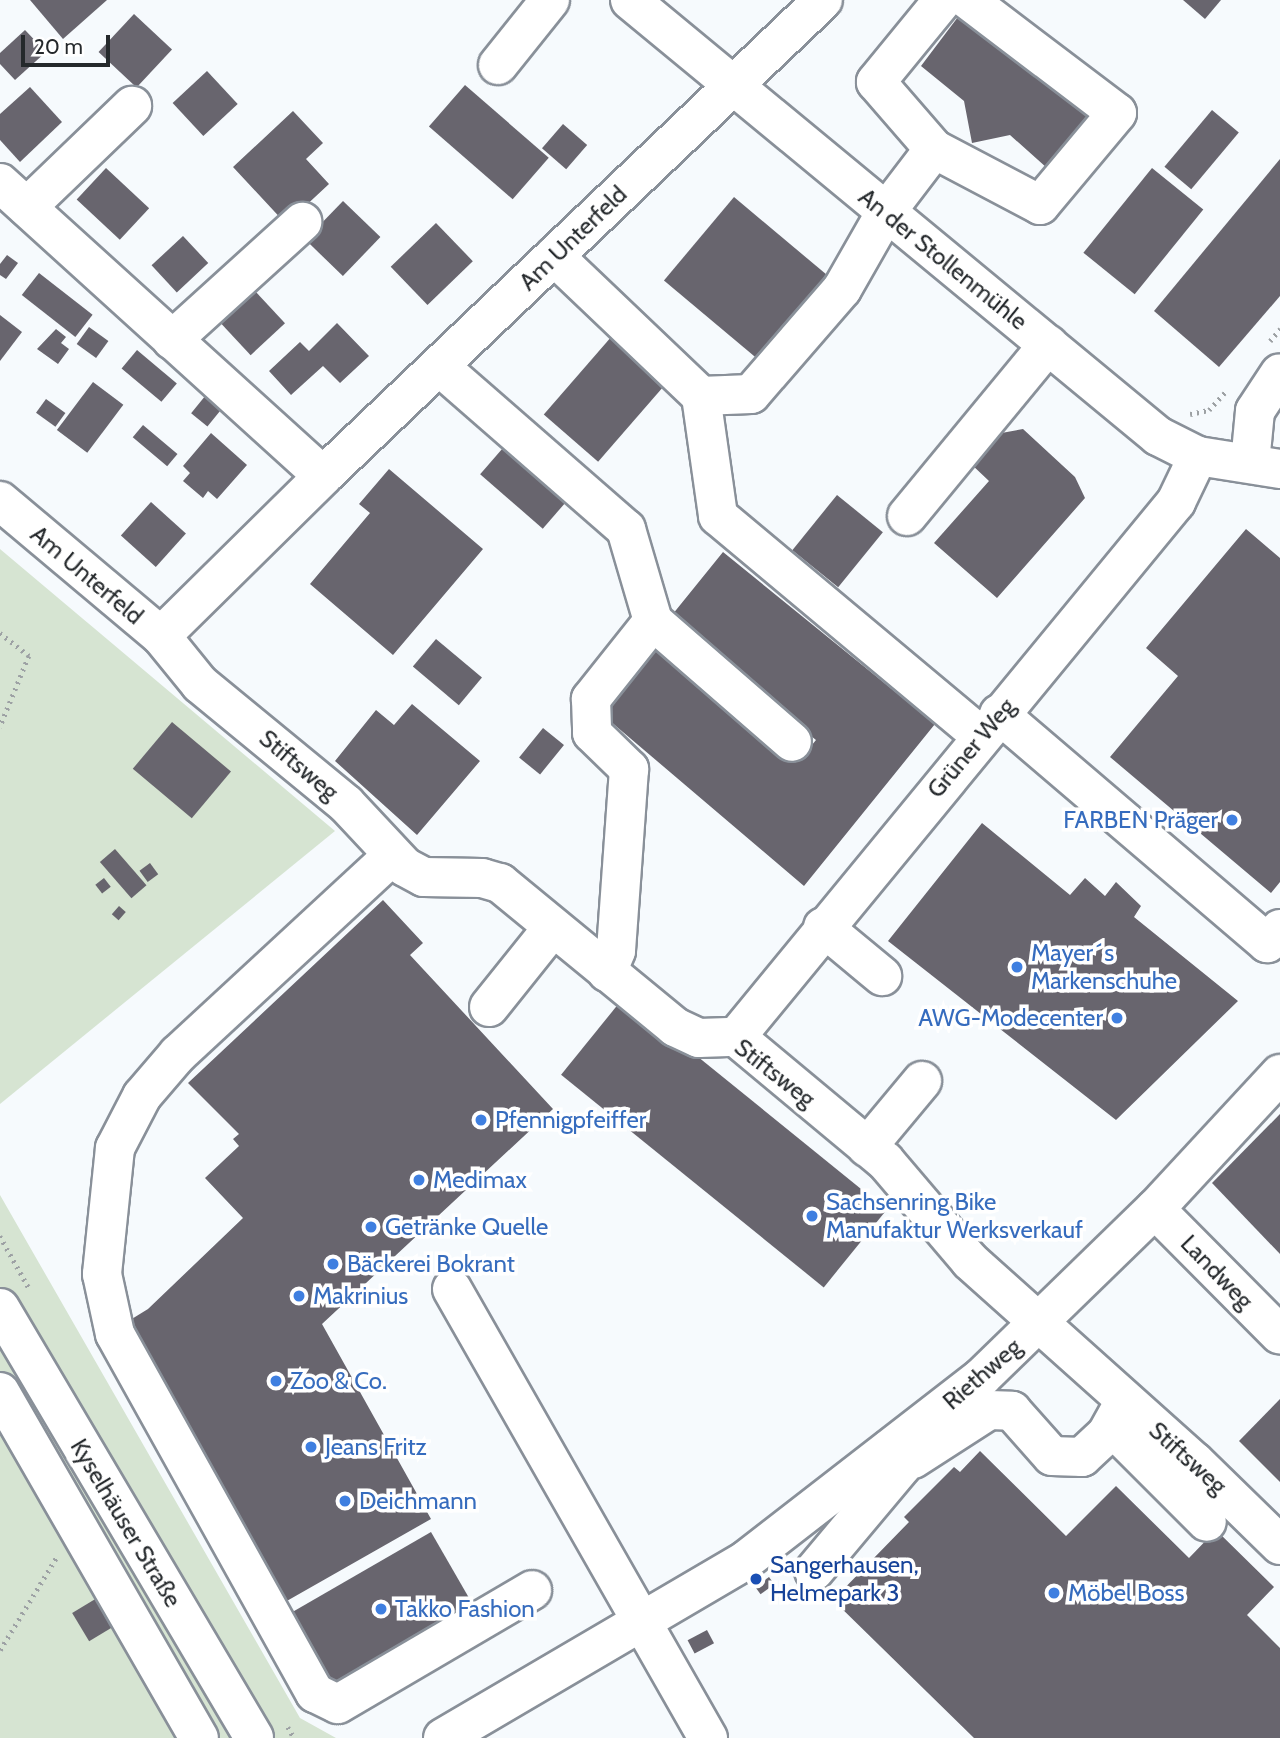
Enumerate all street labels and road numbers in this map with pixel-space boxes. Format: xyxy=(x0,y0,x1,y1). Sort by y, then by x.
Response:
street label: Am Unterfeld xyxy=(513,180,633,296)
street label: An der Stollenmühle xyxy=(853,182,1033,336)
street label: Am Unterfeld xyxy=(25,520,149,630)
street label: Grüner Weg xyxy=(921,692,1021,804)
street label: Stiftsweg xyxy=(254,724,344,806)
street label: Stiftsweg xyxy=(729,1033,821,1113)
street label: Landweg xyxy=(1175,1229,1259,1315)
street label: Riethweg xyxy=(937,1332,1027,1416)
street label: Stiftsweg xyxy=(1143,1416,1233,1500)
street label: Kyselhäuser Straße xyxy=(64,1434,188,1612)

